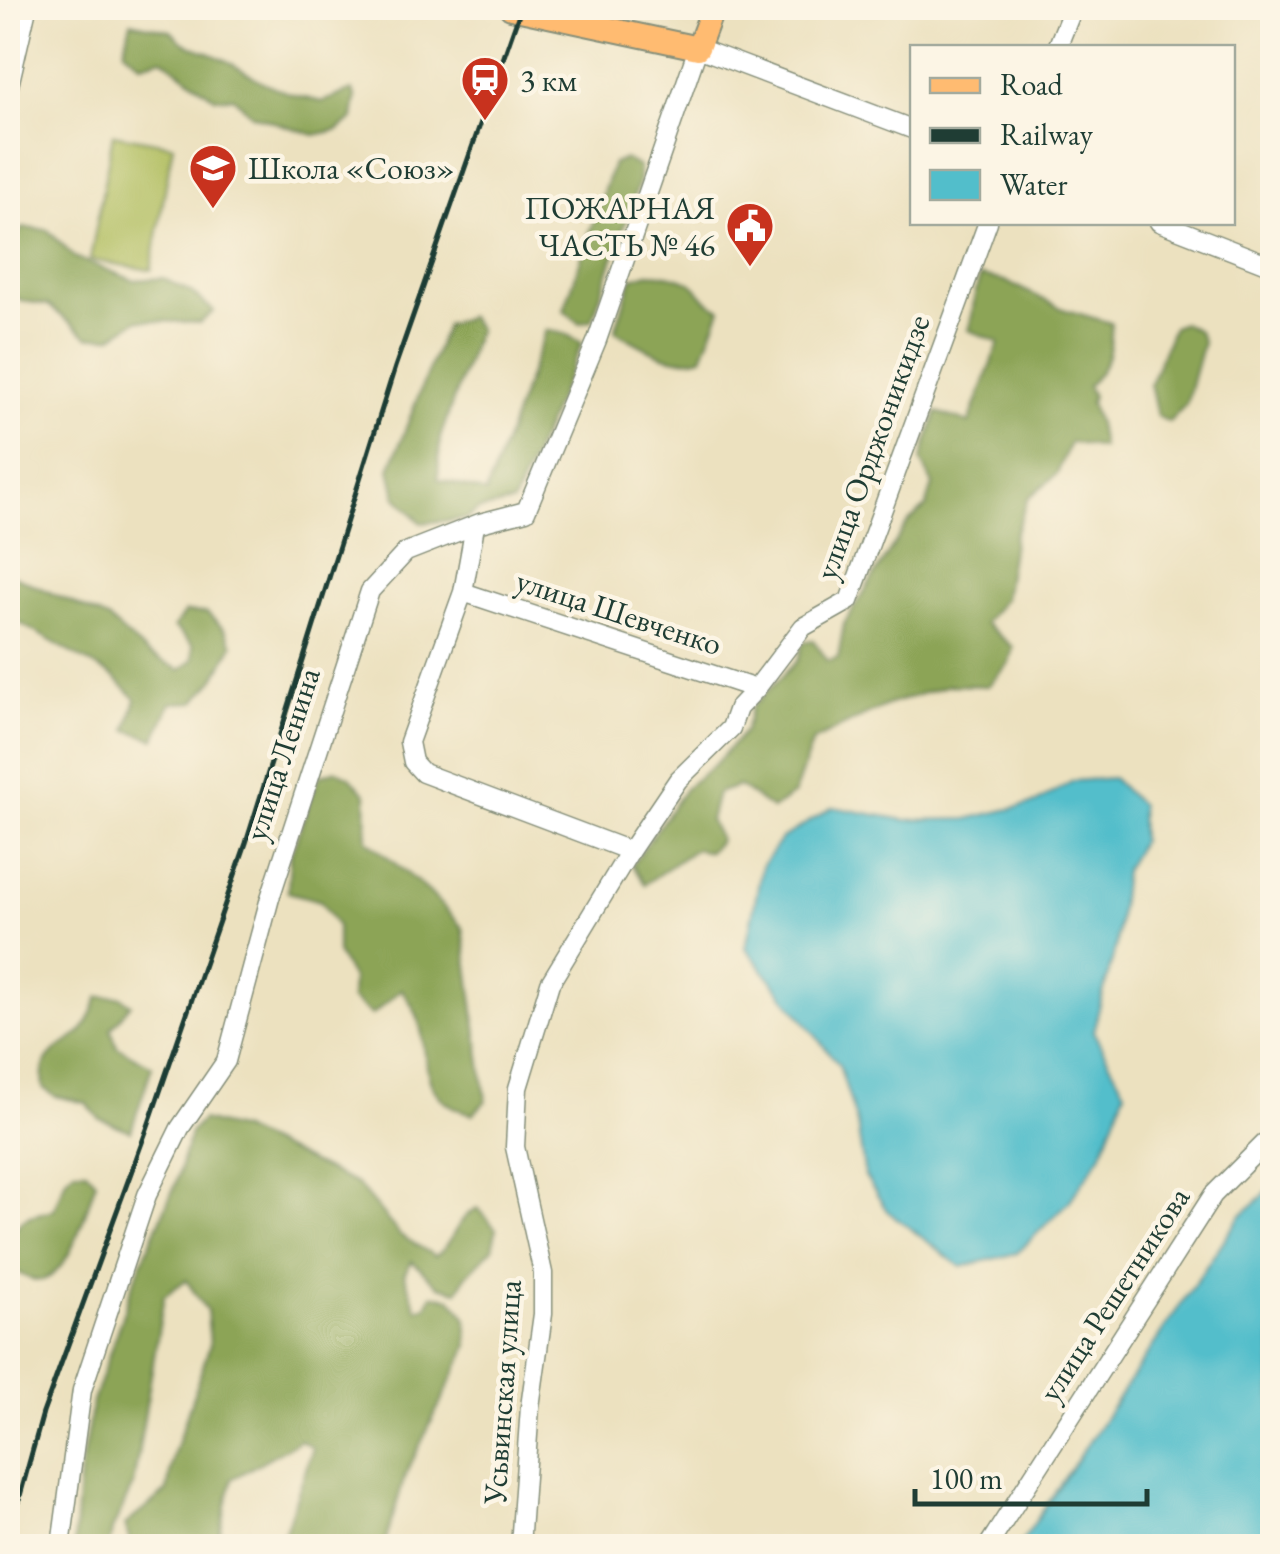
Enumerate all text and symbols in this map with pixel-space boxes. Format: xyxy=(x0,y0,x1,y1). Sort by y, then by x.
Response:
legend xyxy=(910,45,1235,225)
station icon: 3 км xyxy=(459,54,511,122)
place label: 3 км xyxy=(520,59,577,101)
text: Road xyxy=(1000,65,1064,104)
text: Railway xyxy=(1000,115,1094,154)
school or university icon: Школа «Союз» xyxy=(187,142,239,210)
place label: Школа «Союз» xyxy=(248,147,455,189)
text: Water xyxy=(1000,165,1068,204)
place label: ПОЖАРНАЯ ЧАСТЬ № 46 xyxy=(524,187,715,266)
public building icon: ПОЖАРНАЯ ЧАСТЬ № 46 xyxy=(724,200,776,268)
street label: улица Орджоникидзе xyxy=(805,309,939,585)
street label: улица Шевченко xyxy=(511,559,727,665)
street label: улица Ленина xyxy=(234,662,330,846)
street label: улица Решетникова xyxy=(1029,1178,1199,1409)
street label: Усьвинская улица xyxy=(473,1278,531,1507)
scale bar xyxy=(915,1444,1148,1506)
text: 100 m xyxy=(930,1459,1003,1498)

